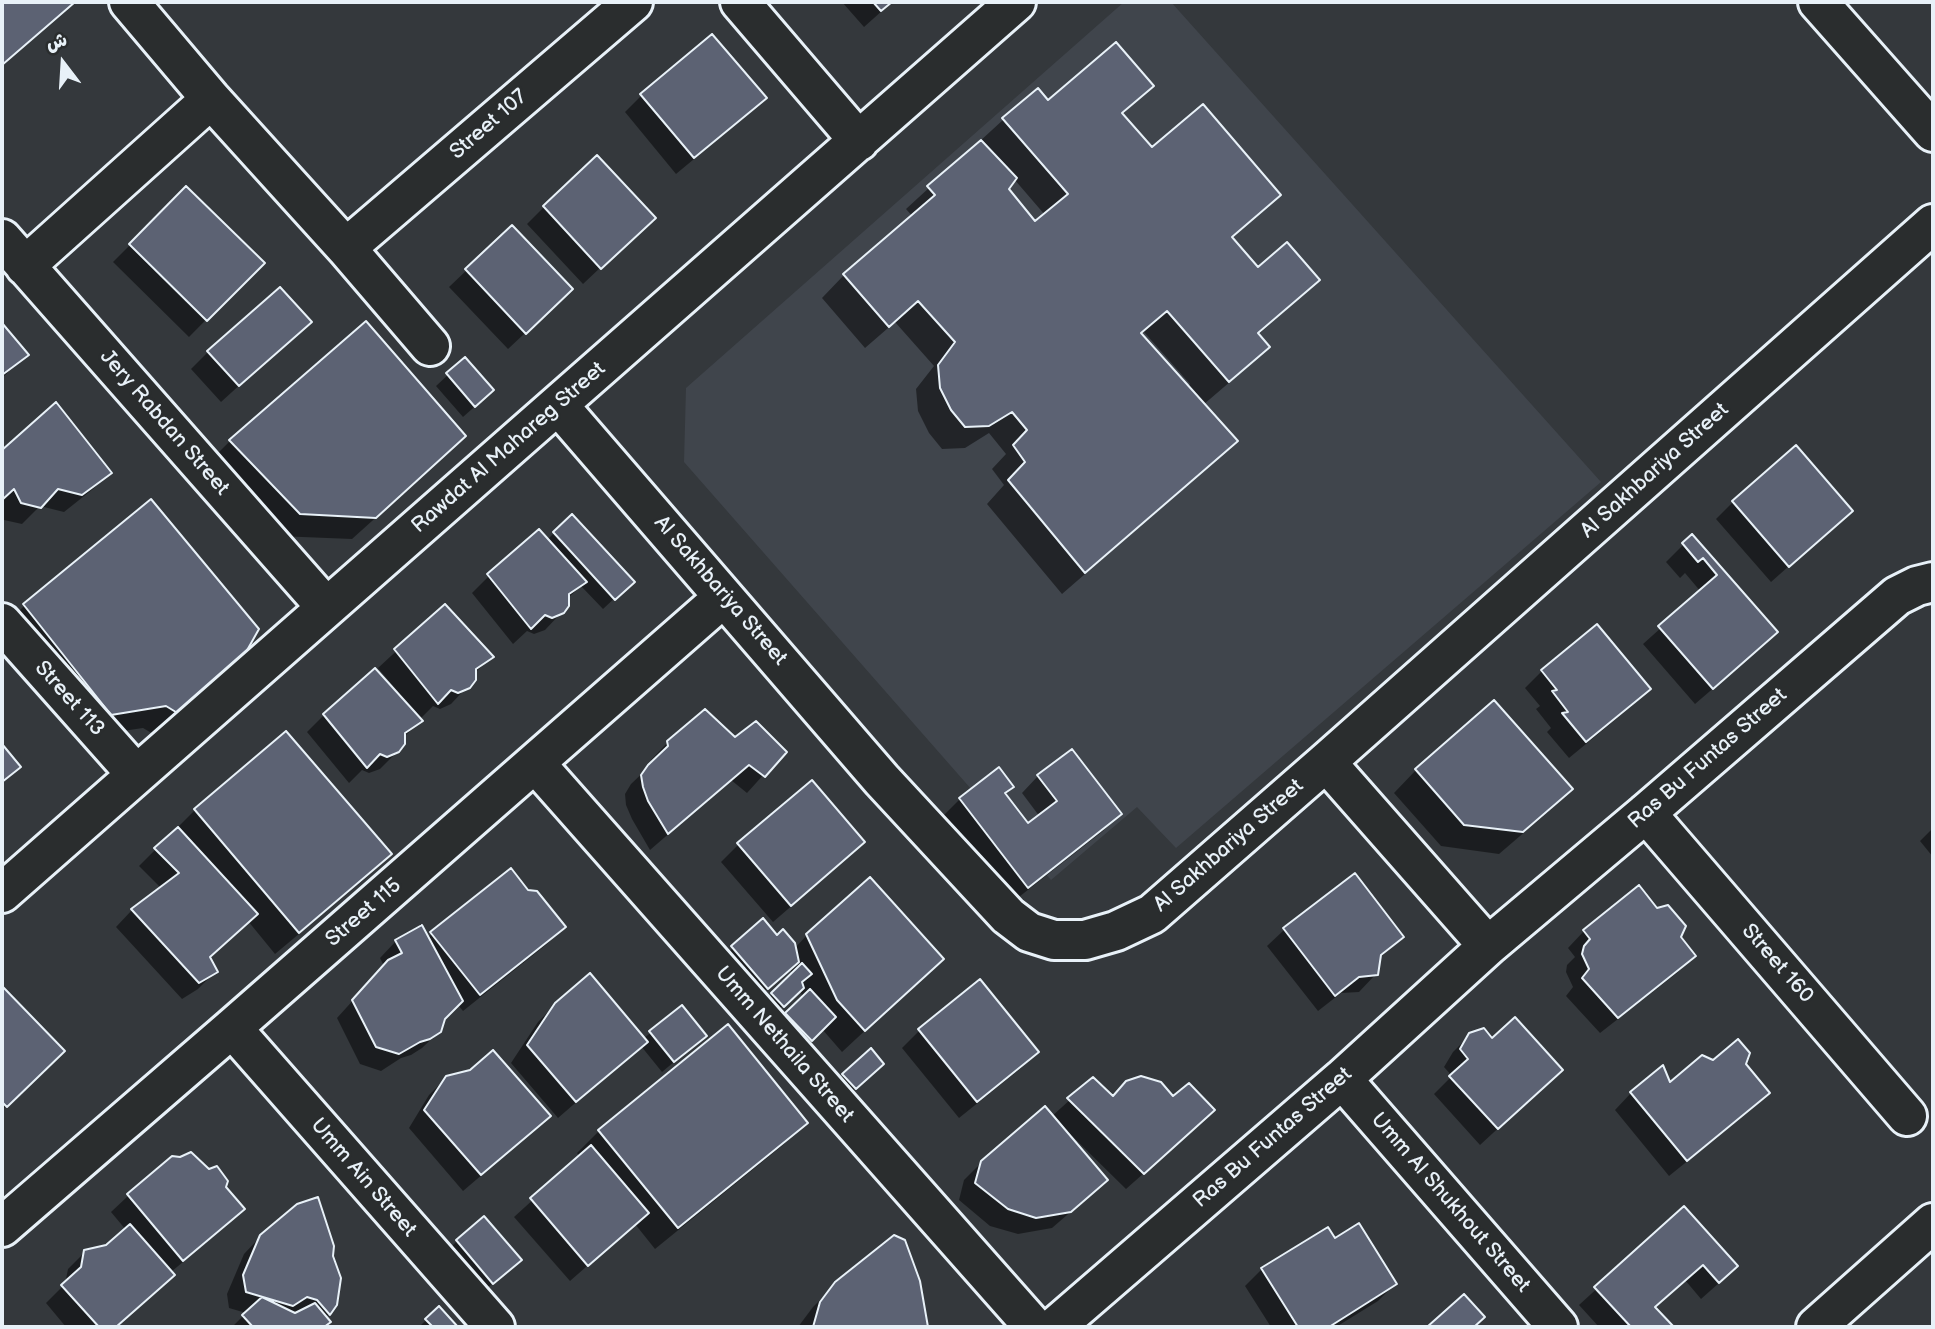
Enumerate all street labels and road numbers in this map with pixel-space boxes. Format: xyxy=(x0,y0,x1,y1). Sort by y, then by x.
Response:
street label: Street 107 xyxy=(445,85,533,165)
street label: Jery Rabdan Street xyxy=(94,345,234,501)
street label: Rawdat Al Mahareg Street xyxy=(407,357,611,539)
street label: Al Sakhbariya Street xyxy=(1576,398,1734,544)
street label: Al Sakhbariya Street xyxy=(648,511,792,671)
street label: Street 113 xyxy=(29,656,109,742)
street label: Ras Bu Funtas Street xyxy=(1624,683,1792,835)
street label: Al Sakhbariya Street xyxy=(1149,774,1309,918)
street label: Street 115 xyxy=(321,873,407,953)
street label: Street 160 xyxy=(1736,919,1818,1009)
street label: Umm Nethaila Street xyxy=(709,962,859,1128)
street label: Ras Bu Funtas Street xyxy=(1189,1062,1357,1214)
street label: Umm Al Shukhout Street xyxy=(1365,1108,1535,1298)
street label: Umm Ain Street xyxy=(305,1114,421,1242)

